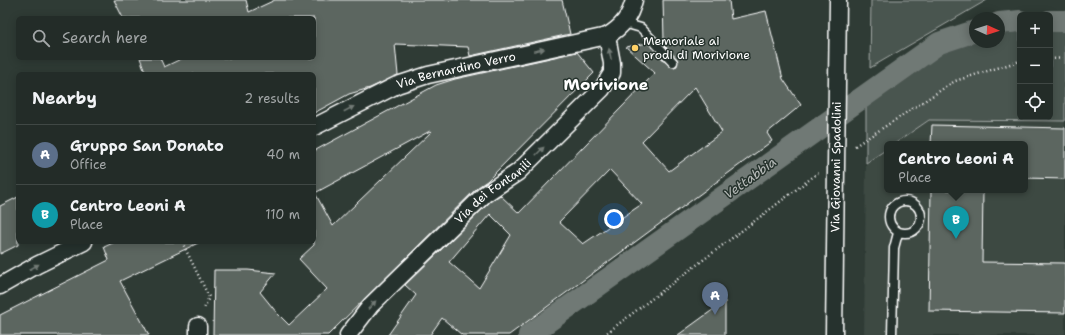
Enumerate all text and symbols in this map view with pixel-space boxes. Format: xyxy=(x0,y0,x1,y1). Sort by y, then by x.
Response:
north arrow xyxy=(969,12,1005,48)
map controls xyxy=(1017,12,1053,120)
button: + xyxy=(1017,12,1053,48)
search box xyxy=(16,16,316,60)
icon: search xyxy=(30,27,52,49)
text: Search here xyxy=(62,28,148,48)
place label: Memoriale ai prodi di Morivione xyxy=(643,33,750,63)
marker: Memoriale ai prodi di Morivione xyxy=(630,43,640,53)
one-way arrow xyxy=(533,47,545,53)
street label: Via Bernardino Verro xyxy=(394,48,517,93)
one-way arrow xyxy=(607,48,613,61)
button: − xyxy=(1017,48,1053,84)
district label: Morivione xyxy=(564,74,649,95)
button: locate xyxy=(1017,84,1053,120)
text: Nearby xyxy=(32,87,97,109)
text: 2 results xyxy=(244,90,300,107)
street label: Via Giovanni Spadolini xyxy=(827,101,845,233)
one-way arrow xyxy=(343,105,354,112)
text: Gruppo San Donato xyxy=(70,136,224,156)
popup xyxy=(884,141,1028,193)
text: A xyxy=(40,146,50,163)
text: 40 m xyxy=(266,146,300,163)
one-way arrow xyxy=(535,146,545,156)
text: Centro Leoni A xyxy=(898,149,1014,169)
water label: Vettabbia xyxy=(720,153,780,203)
street label: Via dei Fontanili xyxy=(451,155,535,227)
text: Office xyxy=(70,156,107,173)
text: Place xyxy=(898,169,931,186)
text: Centro Leoni A xyxy=(70,196,185,216)
text: B xyxy=(41,206,49,223)
text: 110 m xyxy=(265,206,300,223)
pin: B xyxy=(943,206,969,239)
your location xyxy=(604,209,624,229)
text: Place xyxy=(70,216,103,233)
one-way arrow xyxy=(28,263,40,270)
pin: A xyxy=(702,282,728,315)
one-way arrow xyxy=(367,300,376,309)

